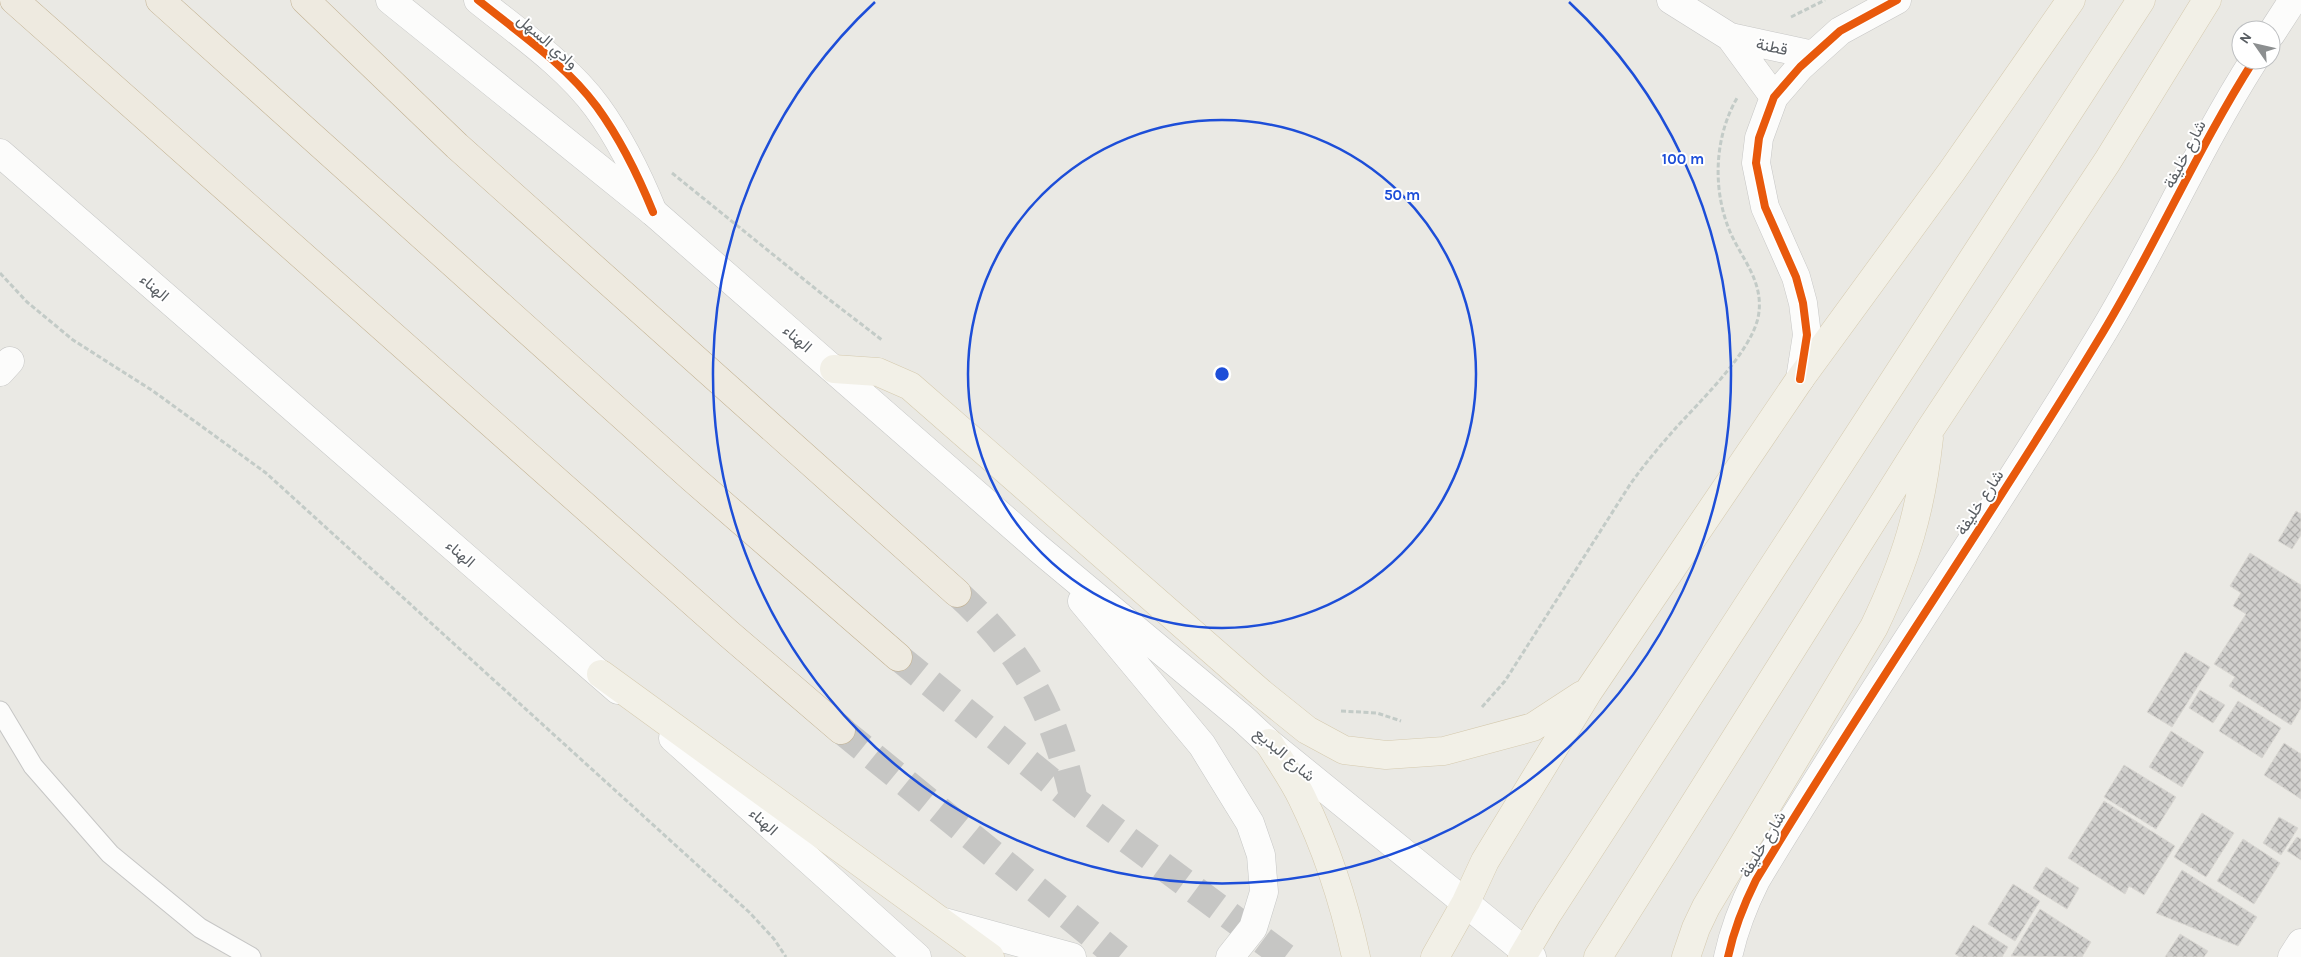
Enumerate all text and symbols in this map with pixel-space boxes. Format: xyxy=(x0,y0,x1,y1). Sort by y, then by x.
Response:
street label: وادي السهل xyxy=(511,10,582,76)
north arrow xyxy=(2231,20,2281,70)
text: N xyxy=(2236,29,2255,47)
street label: قطنة xyxy=(1754,34,1789,59)
street label: شارع خليفة xyxy=(2159,117,2211,192)
text: 100 m xyxy=(1662,150,1704,168)
text: 50 m xyxy=(1384,186,1420,204)
street label: الهناء xyxy=(136,270,173,306)
street label: الهناء xyxy=(779,321,816,357)
centre of rings xyxy=(1213,365,1231,383)
street label: شارع خليفة xyxy=(1951,466,2009,540)
street label: الهناء xyxy=(442,536,479,572)
street label: شارع البديع xyxy=(1249,723,1319,787)
street label: الهناء xyxy=(745,803,782,840)
street label: شارع خليفة xyxy=(1735,808,1791,882)

